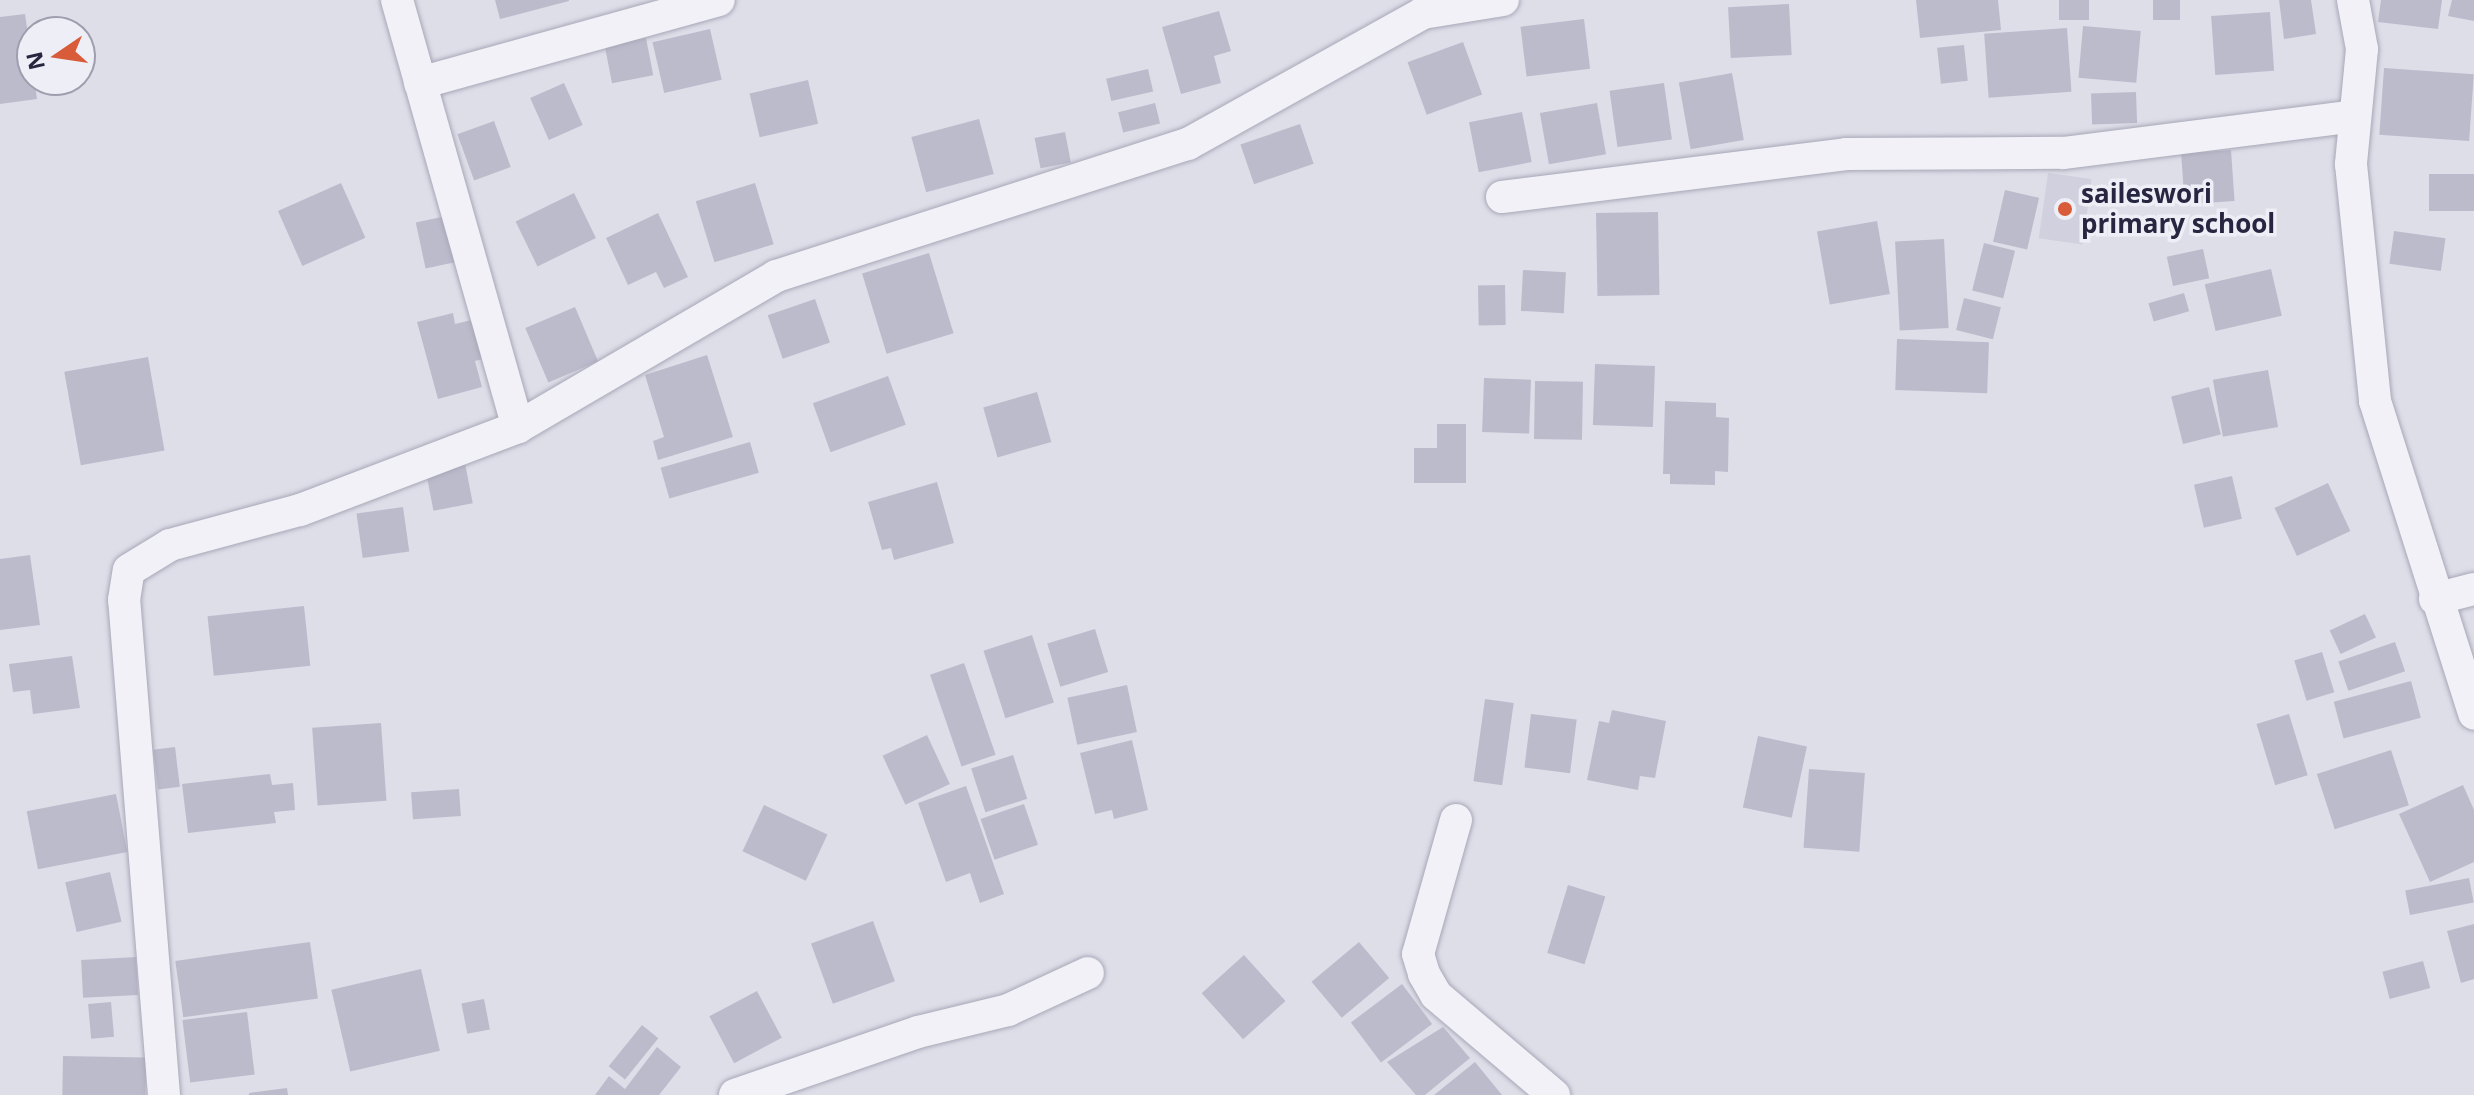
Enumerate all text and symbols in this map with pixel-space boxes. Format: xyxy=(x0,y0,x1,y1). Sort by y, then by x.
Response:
north arrow xyxy=(16,16,96,96)
text: N xyxy=(18,49,51,73)
place label: saileswori primary school xyxy=(2081,178,2275,240)
marker: saileswori primary school xyxy=(2056,200,2074,218)

